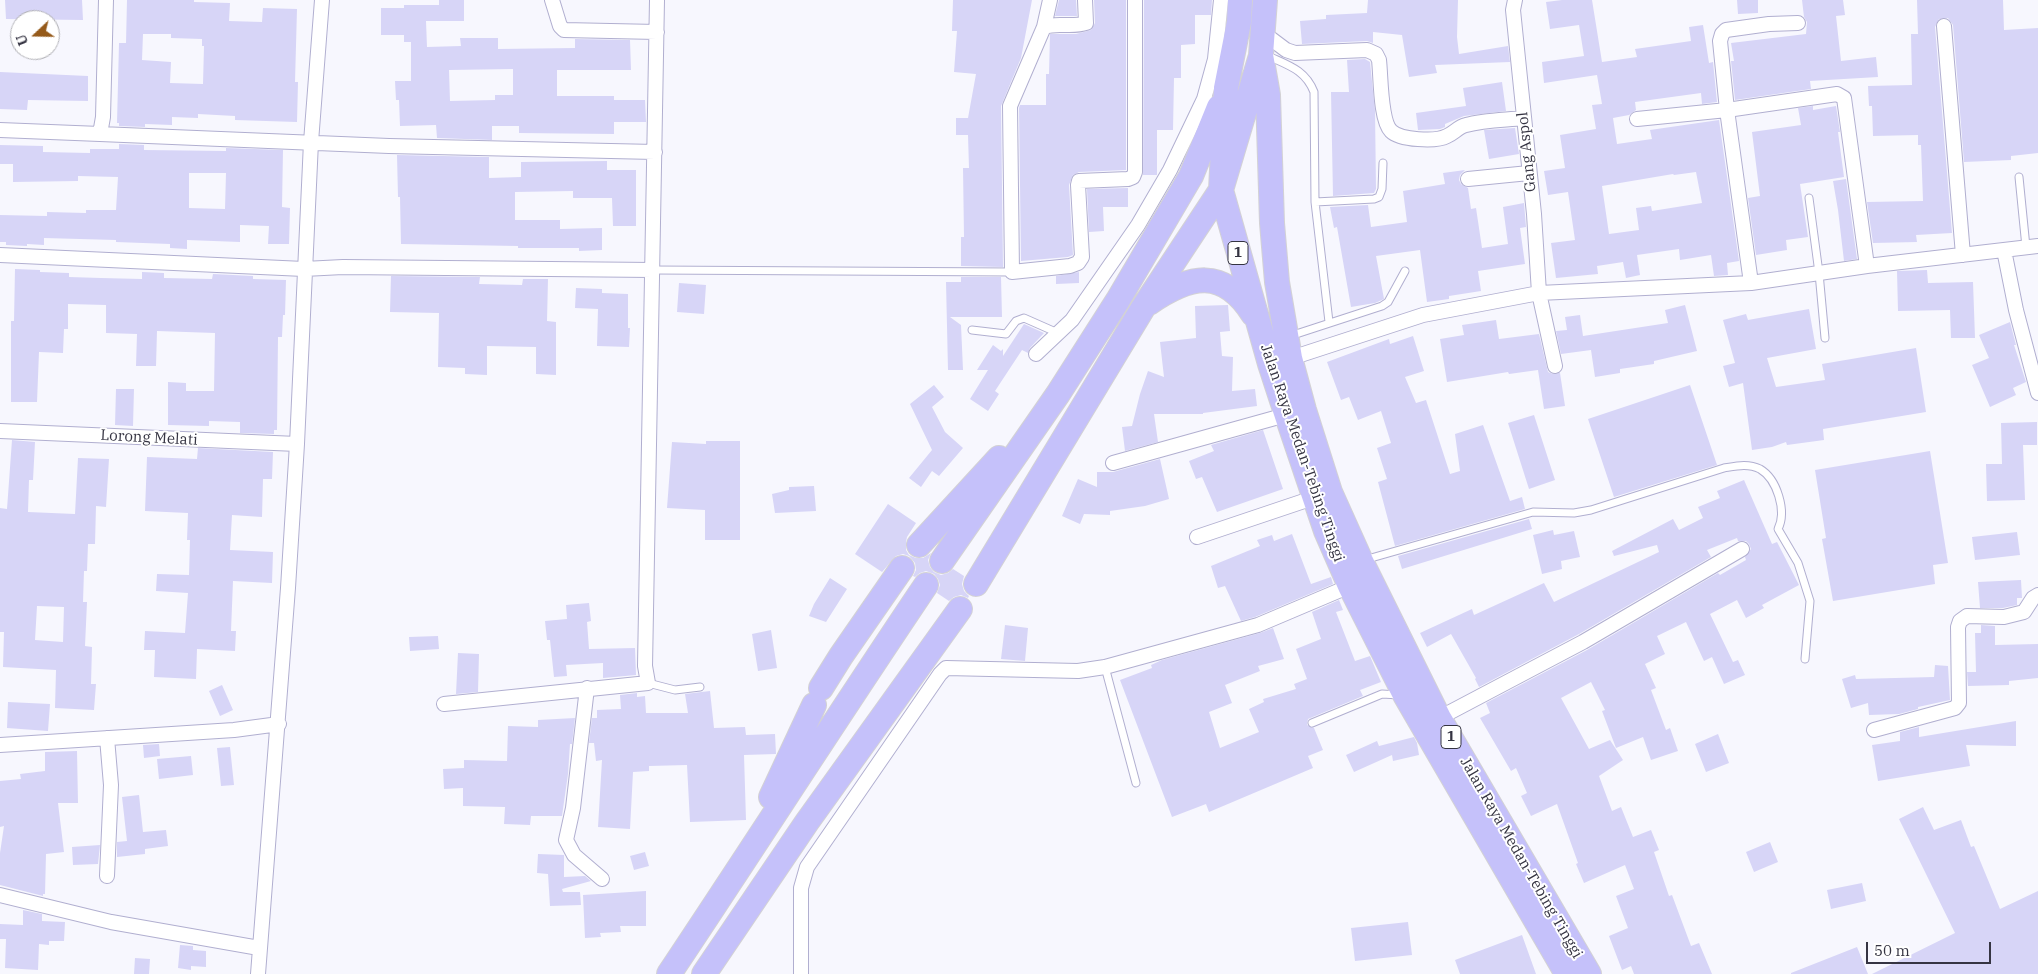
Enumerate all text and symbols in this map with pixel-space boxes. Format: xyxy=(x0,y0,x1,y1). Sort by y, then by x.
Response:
north arrow xyxy=(10,10,60,60)
text: U xyxy=(12,32,32,48)
street label: Gang Aspol xyxy=(1514,111,1540,193)
road number: 1 xyxy=(1228,242,1248,264)
street label: Jalan Raya Medan-Tebing Tinggi xyxy=(1256,342,1348,564)
street label: Lorong Melati xyxy=(100,426,198,450)
road number: 1 xyxy=(1441,726,1461,749)
street label: Jalan Raya Medan-Tebing Tinggi xyxy=(1456,754,1586,962)
scale bar xyxy=(1868,932,1993,964)
text: 50 m xyxy=(1874,941,1910,960)

